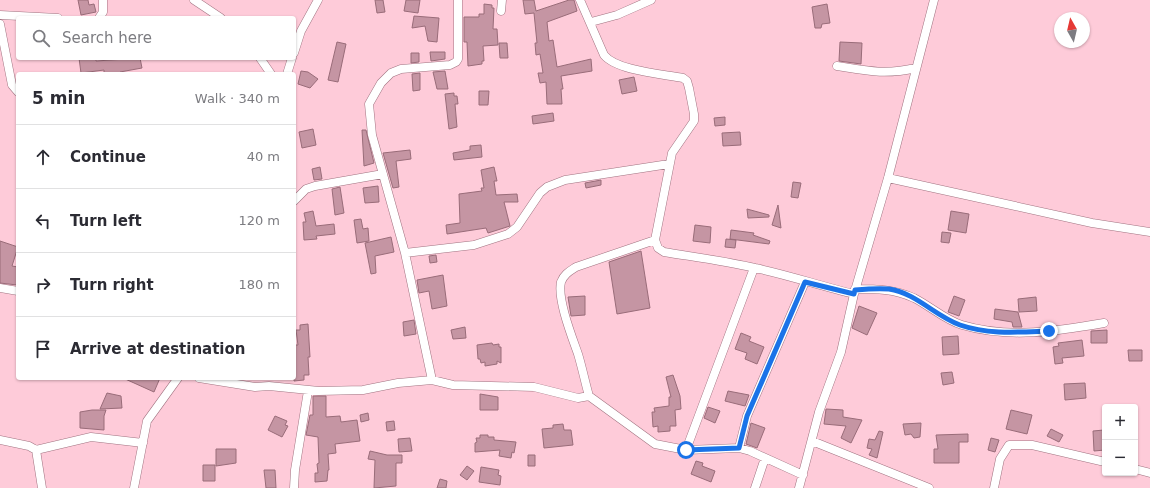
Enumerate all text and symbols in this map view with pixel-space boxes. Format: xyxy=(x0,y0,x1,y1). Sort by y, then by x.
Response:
north arrow xyxy=(1054,12,1090,48)
search box xyxy=(16,16,296,60)
icon: search xyxy=(30,27,52,49)
text: Search here xyxy=(62,29,152,47)
text: 5 min xyxy=(32,88,85,108)
text: Walk · 340 m xyxy=(195,91,280,106)
icon: ahead xyxy=(32,146,54,168)
text: Continue xyxy=(70,148,146,166)
text: 40 m xyxy=(247,149,280,164)
icon: left xyxy=(32,210,54,232)
text: Turn left xyxy=(70,212,142,230)
text: 120 m xyxy=(238,213,280,228)
icon: right xyxy=(32,274,54,296)
text: Turn right xyxy=(70,276,154,294)
text: 180 m xyxy=(238,277,280,292)
route end xyxy=(1040,322,1058,340)
icon: arrive xyxy=(32,338,54,360)
text: Arrive at destination xyxy=(70,340,245,358)
map controls xyxy=(1102,404,1138,476)
button: + xyxy=(1102,404,1138,440)
button: − xyxy=(1102,440,1138,476)
route start xyxy=(677,441,695,459)

